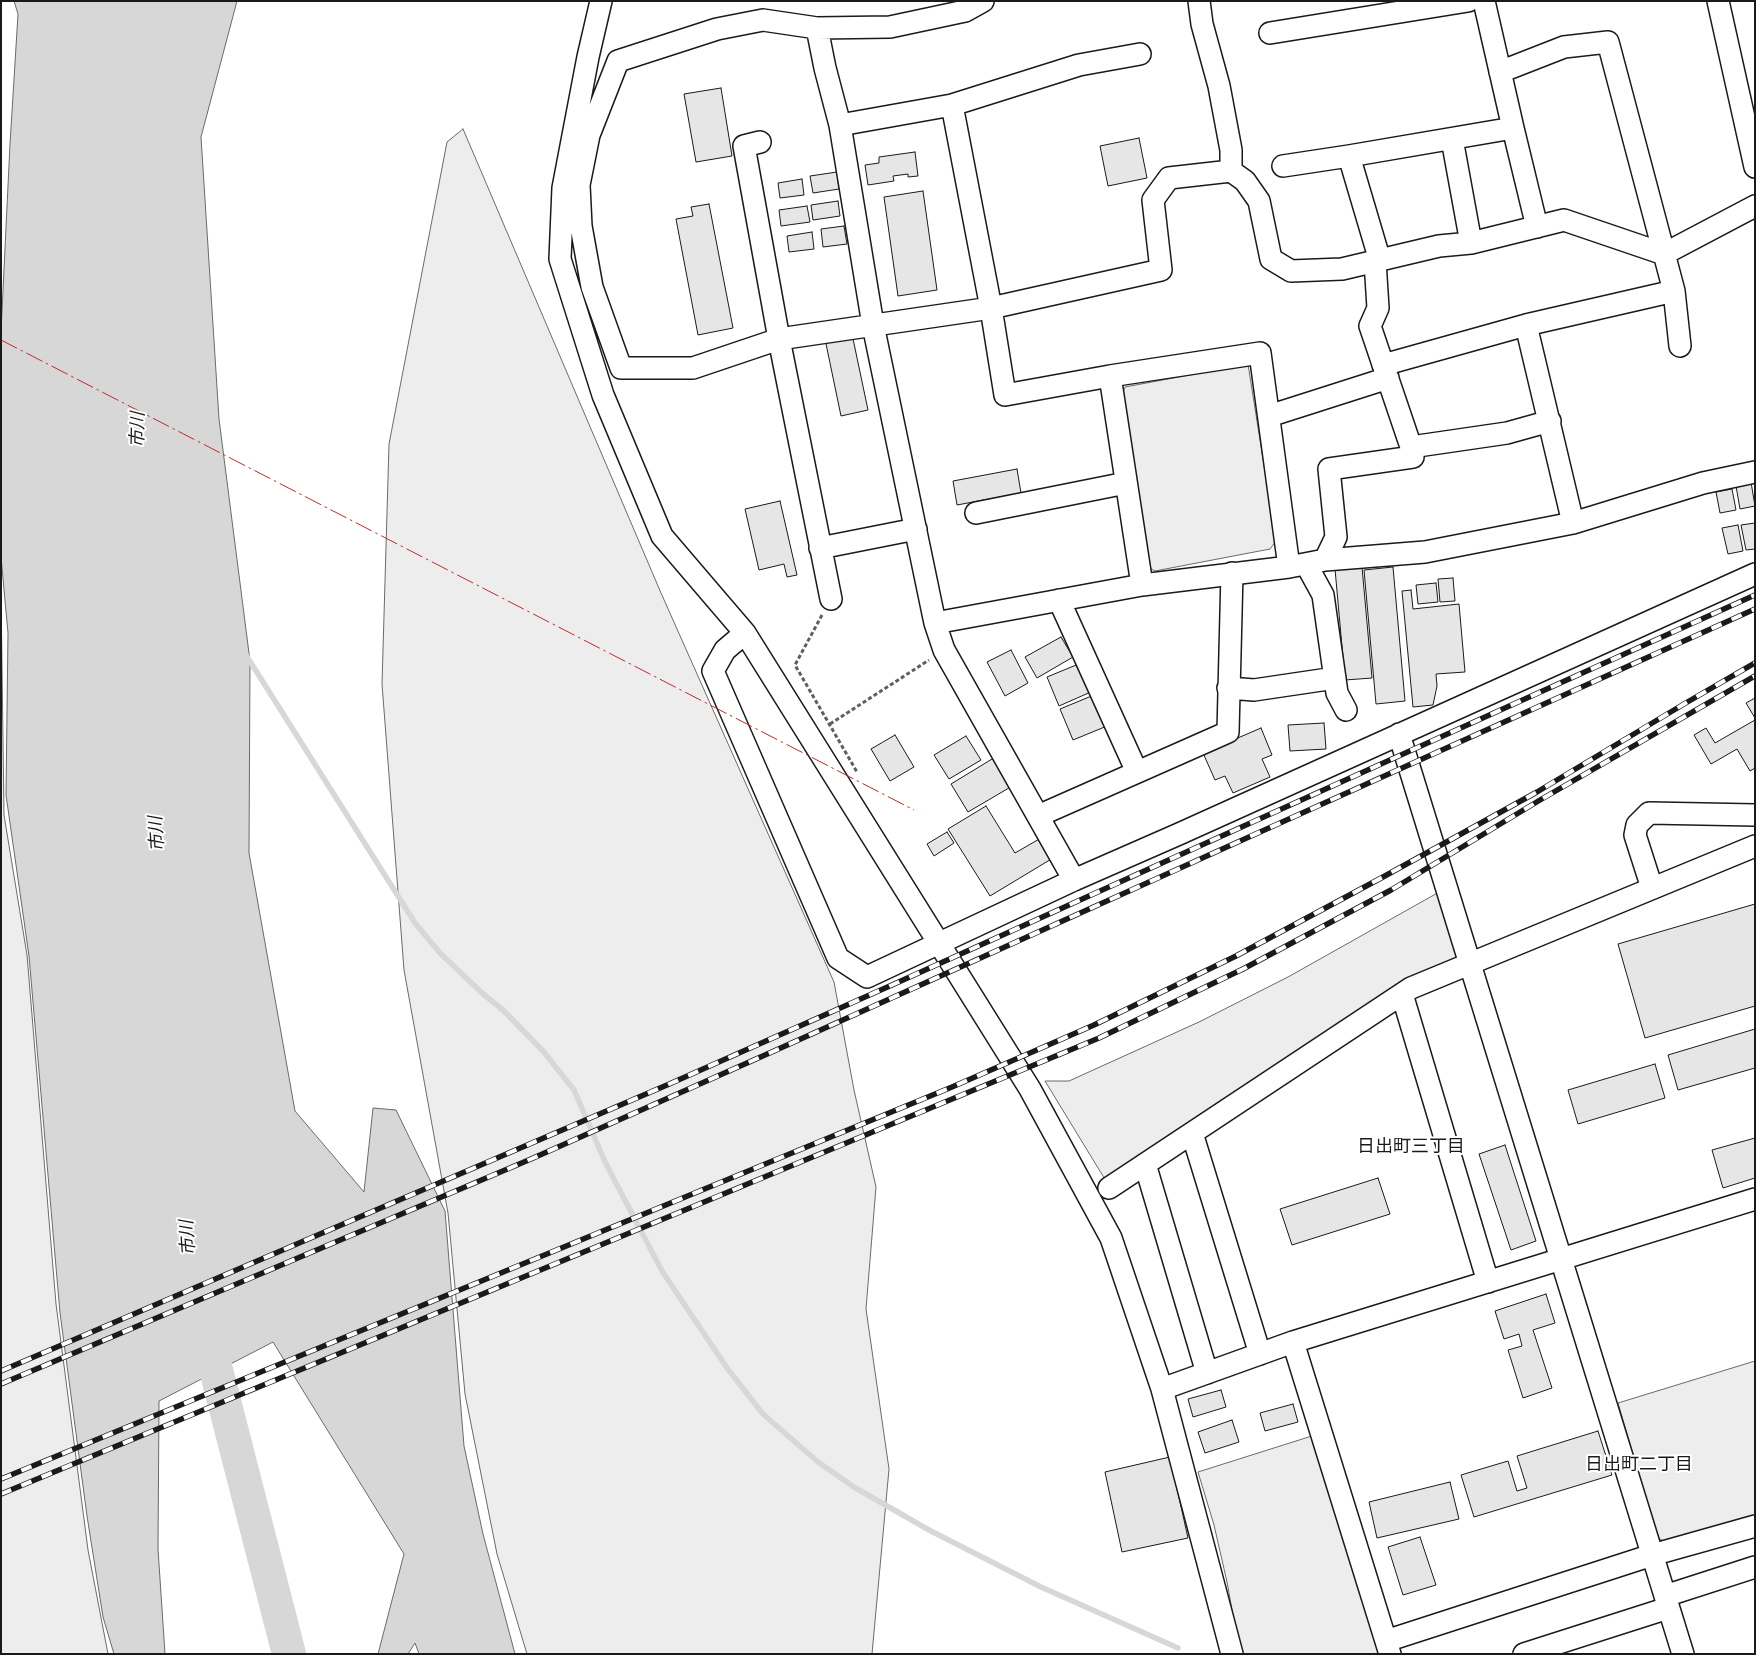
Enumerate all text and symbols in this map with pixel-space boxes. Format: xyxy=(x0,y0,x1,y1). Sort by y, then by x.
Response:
water label: 市川 xyxy=(127,412,149,448)
water label: 市川 xyxy=(145,815,169,853)
district label: 日出町三丁目 xyxy=(1357,1136,1465,1158)
water label: 市川 xyxy=(176,1219,200,1257)
district label: 日出町二丁目 xyxy=(1585,1454,1693,1476)

